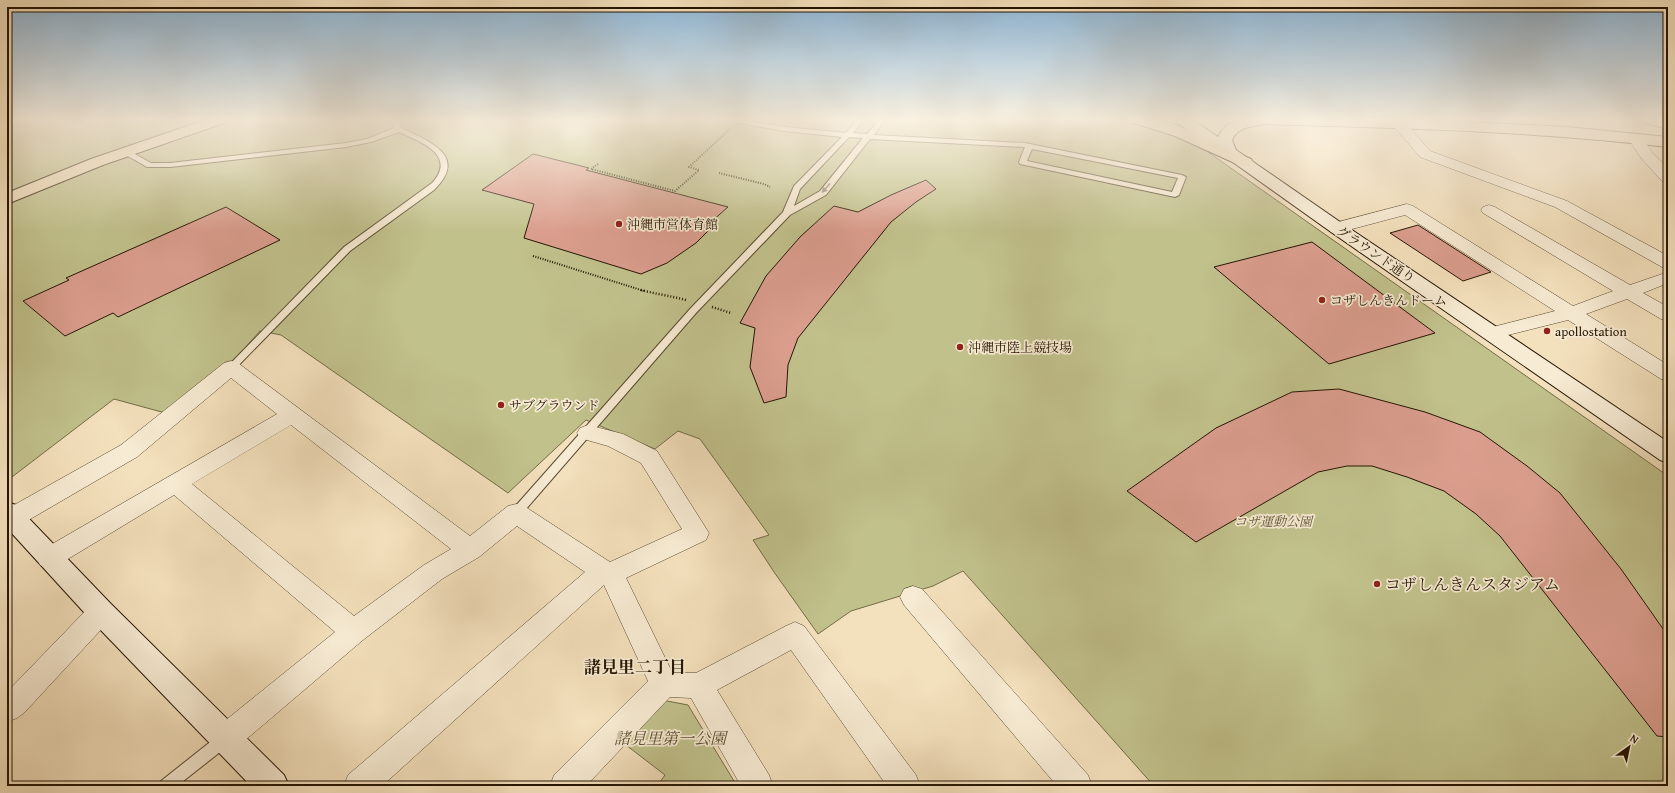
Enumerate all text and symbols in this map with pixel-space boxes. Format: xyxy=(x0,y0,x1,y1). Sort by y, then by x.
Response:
one-way arrow xyxy=(822,183,831,194)
place label: 沖縄市営体育館 xyxy=(627,215,718,234)
marker: 沖縄市営体育館 xyxy=(614,219,624,229)
street label: グラウンド通り xyxy=(1333,221,1419,288)
place label: コザしんきんドーム xyxy=(1330,291,1447,310)
marker: コザしんきんドーム xyxy=(1317,295,1327,305)
place label: apollostation xyxy=(1555,322,1627,341)
marker: apollostation xyxy=(1542,326,1552,336)
place label: 沖縄市陸上競技場 xyxy=(968,338,1072,357)
marker: 沖縄市陸上競技場 xyxy=(955,342,965,352)
place label: サブグラウンド xyxy=(509,396,600,415)
marker: サブグラウンド xyxy=(496,400,506,410)
park label: コザ運動公園 xyxy=(1234,512,1314,531)
place label: コザしんきんスタジアム xyxy=(1385,572,1560,596)
marker: コザしんきんスタジアム xyxy=(1372,579,1382,589)
district label: 諸見里二丁目 xyxy=(584,654,686,679)
park label: 諸見里第一公園 xyxy=(614,726,729,750)
north arrow xyxy=(1609,727,1649,767)
text: N xyxy=(1627,730,1642,748)

